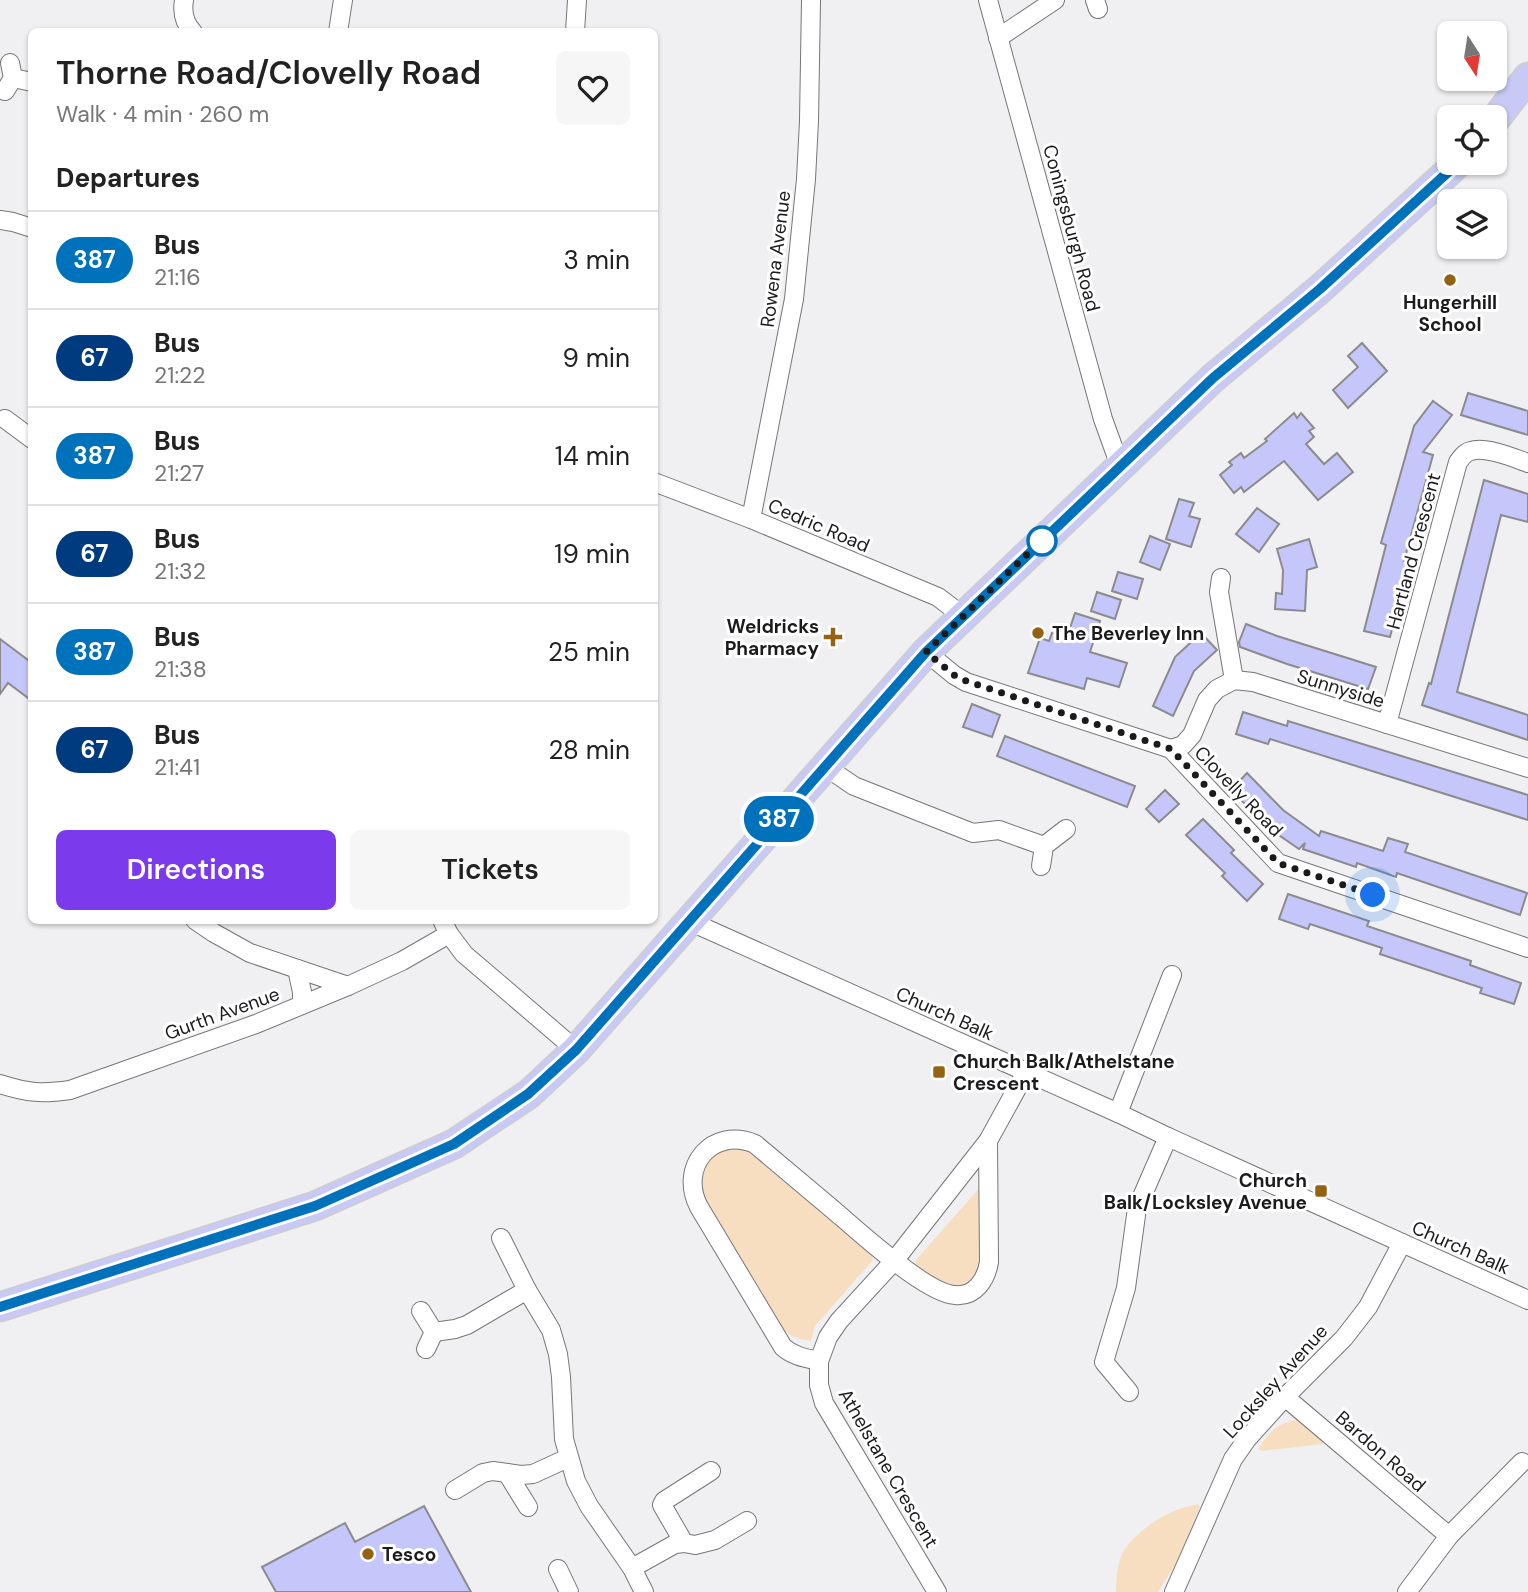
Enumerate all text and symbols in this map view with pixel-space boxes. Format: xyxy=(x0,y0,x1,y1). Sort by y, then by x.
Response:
north arrow xyxy=(1437,21,1507,91)
map controls xyxy=(1437,21,1507,259)
text: Thorne Road/Clovelly Road xyxy=(56,51,481,94)
button: heart xyxy=(556,51,630,125)
text: Walk · 4 min · 260 m xyxy=(56,99,269,129)
button: locate xyxy=(1437,105,1507,175)
street label: Coningsburgh Road xyxy=(1037,142,1106,314)
text: Departures xyxy=(56,161,200,195)
street label: Rowena Avenue xyxy=(755,189,796,329)
button: layers xyxy=(1437,189,1507,259)
text: Bus xyxy=(154,228,200,262)
text: 3 min xyxy=(563,243,630,277)
text: 387 xyxy=(73,244,116,275)
text: 21:16 xyxy=(154,262,201,292)
marker: Hungerhill School xyxy=(1442,272,1458,288)
place label: Hungerhill School xyxy=(1403,290,1497,337)
text: Bus xyxy=(154,326,200,360)
text: 9 min xyxy=(562,341,630,375)
text: 67 xyxy=(81,342,108,373)
text: 21:22 xyxy=(154,360,206,390)
text: Bus xyxy=(154,424,200,458)
text: 14 min xyxy=(555,439,630,473)
text: 387 xyxy=(73,440,116,471)
text: 21:27 xyxy=(154,458,204,488)
street label: Hartland Crescent xyxy=(1381,470,1446,632)
street label: Cedric Road xyxy=(764,493,873,558)
text: Bus xyxy=(154,522,200,556)
unlabelled marker xyxy=(1027,526,1057,556)
text: 19 min xyxy=(554,537,630,571)
text: 67 xyxy=(81,538,108,569)
text: 21:32 xyxy=(154,556,206,586)
place label: Weldricks Pharmacy xyxy=(725,614,820,661)
text: Bus xyxy=(154,620,200,654)
place label: The Beverley Inn xyxy=(1052,621,1204,646)
marker: The Beverley Inn xyxy=(1030,625,1046,641)
marker: Weldricks Pharmacy xyxy=(825,629,841,645)
text: 25 min xyxy=(548,635,630,669)
text: 387 xyxy=(73,636,116,667)
text: 21:38 xyxy=(154,654,207,684)
street label: Sunnyside xyxy=(1294,663,1388,714)
text: Bus xyxy=(154,718,200,752)
text: 28 min xyxy=(548,733,630,767)
text: 67 xyxy=(81,734,108,765)
street label: Clovelly Road xyxy=(1189,740,1288,842)
text: 21:41 xyxy=(154,752,200,782)
line badge: 387 xyxy=(739,796,819,842)
text: 387 xyxy=(758,803,800,834)
button: Directions xyxy=(56,830,336,910)
button: Tickets xyxy=(350,830,630,910)
your location xyxy=(1355,877,1390,912)
street label: Gurth Avenue xyxy=(161,981,283,1046)
street label: Church Balk xyxy=(892,981,998,1046)
place label: Church Balk/Athelstane Crescent xyxy=(953,1049,1175,1096)
marker: Church Balk/Athelstane Crescent xyxy=(931,1064,947,1080)
place label: Church Balk/Locksley Avenue xyxy=(1104,1168,1307,1215)
marker: Church Balk/Locksley Avenue xyxy=(1313,1183,1329,1199)
street label: Church Balk xyxy=(1408,1215,1514,1280)
street label: Locksley Avenue xyxy=(1218,1319,1333,1444)
street label: Athelstane Crescent xyxy=(833,1384,944,1552)
street label: Bardon Road xyxy=(1330,1405,1431,1497)
place label: Tesco xyxy=(382,1542,436,1567)
marker: Tesco xyxy=(360,1546,376,1562)

